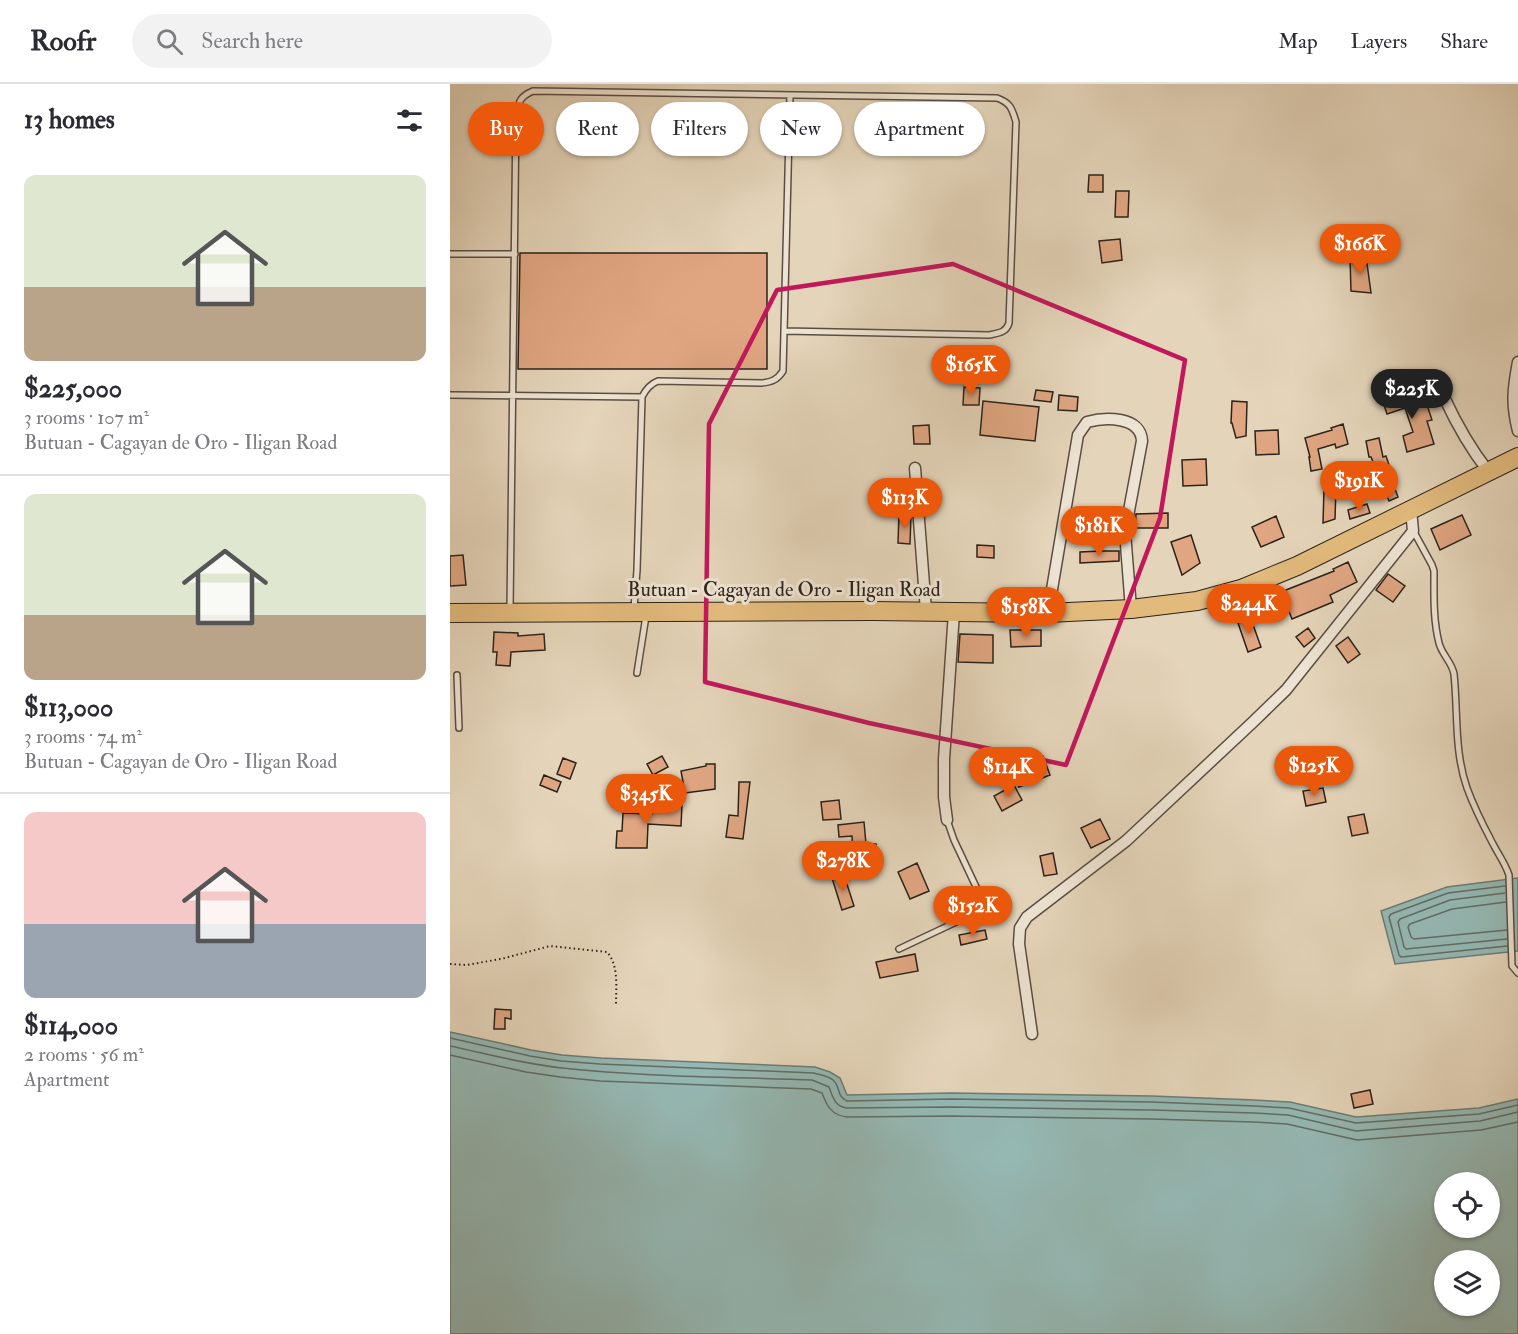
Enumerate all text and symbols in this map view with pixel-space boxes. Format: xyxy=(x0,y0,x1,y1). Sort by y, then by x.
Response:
search box xyxy=(132,14,552,68)
text: Roofr xyxy=(30,24,96,59)
icon: search xyxy=(153,25,186,58)
text: Search here xyxy=(201,27,303,55)
text: Map xyxy=(1278,28,1318,55)
text: Layers xyxy=(1351,28,1407,55)
text: Share xyxy=(1440,28,1488,55)
chip: Buy xyxy=(468,102,544,156)
chip: Rent xyxy=(556,102,639,156)
chip: Filters xyxy=(651,102,748,156)
chip: New xyxy=(760,102,842,156)
chip: Apartment xyxy=(854,102,985,156)
text: 13 homes xyxy=(24,104,115,136)
icon: filters xyxy=(393,104,426,137)
icon: home xyxy=(171,214,279,322)
pin: $166K xyxy=(1318,224,1402,275)
text: $166K xyxy=(1334,231,1386,256)
pin: $165K xyxy=(929,345,1013,396)
text: $165K xyxy=(945,352,997,377)
pin: $225K xyxy=(1370,369,1454,420)
text: $225,000 xyxy=(24,373,122,405)
text: $225K xyxy=(1385,376,1439,401)
text: 3 rooms · 107 m² xyxy=(24,405,149,430)
text: Butuan - Cagayan de Oro - Iligan Road xyxy=(24,430,337,455)
pin: $191K xyxy=(1317,461,1401,512)
text: $191K xyxy=(1334,468,1384,493)
pin: $113K xyxy=(863,478,947,529)
text: $113K xyxy=(881,485,929,510)
pin: $181K xyxy=(1057,506,1141,557)
text: $181K xyxy=(1075,513,1123,538)
icon: home xyxy=(171,533,279,641)
street label: Butuan - Cagayan de Oro - Iligan Road xyxy=(627,577,941,602)
pin: $244K xyxy=(1207,584,1291,635)
pin: $158K xyxy=(984,587,1068,638)
text: $244K xyxy=(1220,591,1278,616)
text: $158K xyxy=(1001,594,1051,619)
text: $113,000 xyxy=(24,692,113,724)
text: 3 rooms · 74 m² xyxy=(24,724,142,749)
pin: $125K xyxy=(1272,746,1356,797)
pin: $114K xyxy=(966,747,1050,798)
text: Butuan - Cagayan de Oro - Iligan Road xyxy=(24,749,337,774)
text: $125K xyxy=(1288,753,1340,778)
text: $114K xyxy=(983,754,1033,779)
pin: $345K xyxy=(604,774,688,825)
text: $345K xyxy=(620,781,672,806)
pin: $278K xyxy=(801,841,885,892)
text: $278K xyxy=(816,848,870,873)
icon: home xyxy=(171,851,279,959)
pin: $152K xyxy=(931,886,1015,937)
text: $152K xyxy=(947,893,999,918)
text: $114,000 xyxy=(24,1010,118,1042)
text: 2 rooms · 56 m² xyxy=(24,1042,144,1067)
text: Apartment xyxy=(24,1067,109,1092)
map controls xyxy=(1434,1172,1500,1316)
button: locate xyxy=(1434,1172,1500,1238)
button: layers xyxy=(1434,1250,1500,1316)

